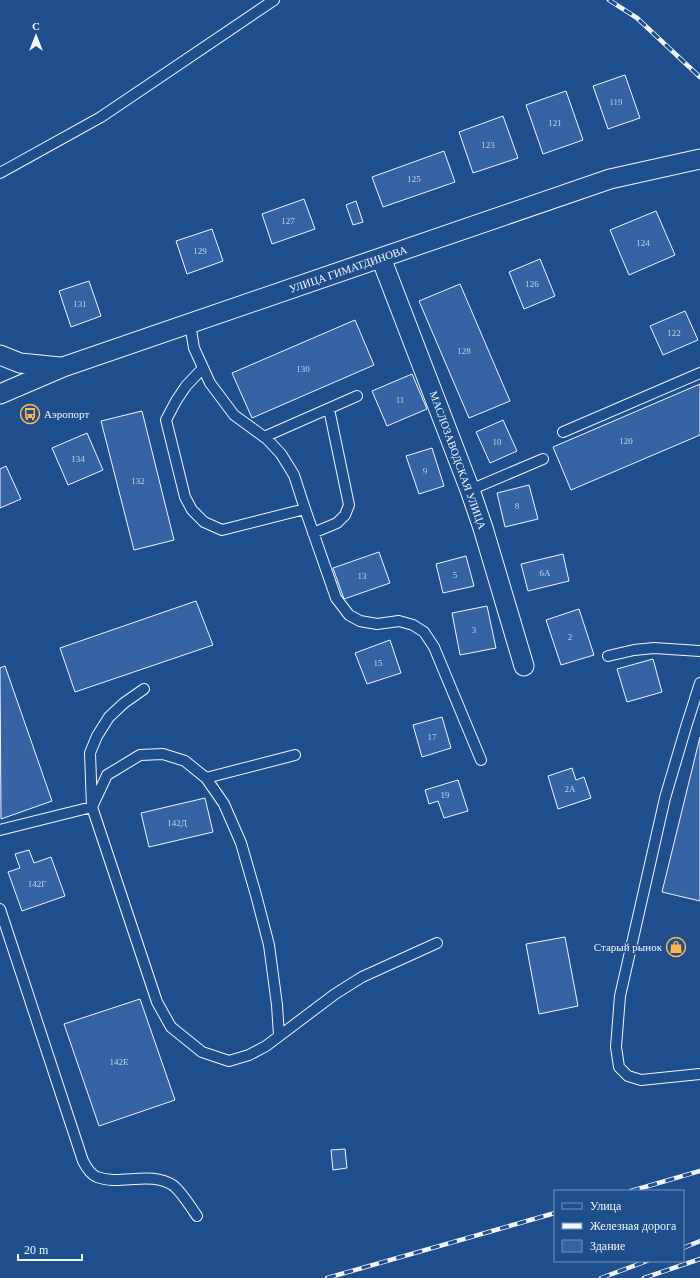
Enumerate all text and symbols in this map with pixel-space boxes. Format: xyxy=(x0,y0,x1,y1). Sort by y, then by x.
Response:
north arrow xyxy=(16,16,56,56)
text: С xyxy=(32,20,40,32)
house number: 119 xyxy=(609,97,623,107)
house number: 121 xyxy=(548,118,562,128)
house number: 123 xyxy=(481,140,495,150)
house number: 125 xyxy=(407,174,421,184)
house number: 127 xyxy=(281,216,295,226)
house number: 124 xyxy=(636,238,650,248)
street label: УЛИЦА ГИМАТДИНОВА xyxy=(288,243,408,295)
house number: 129 xyxy=(193,246,207,256)
house number: 126 xyxy=(525,279,539,289)
house number: 131 xyxy=(73,299,87,309)
house number: 122 xyxy=(667,328,681,338)
house number: 128 xyxy=(457,346,471,356)
house number: 130 xyxy=(296,364,310,374)
street label: МАСЛОЗАВОДСКАЯ УЛИЦА xyxy=(427,389,489,531)
house number: 11 xyxy=(396,395,404,405)
bus stop icon: Аэропорт xyxy=(19,403,41,425)
place label: Аэропорт xyxy=(44,408,89,420)
house number: 120 xyxy=(619,436,633,446)
house number: 10 xyxy=(493,437,502,447)
house number: 134 xyxy=(71,454,85,464)
house number: 9 xyxy=(423,466,428,476)
house number: 132 xyxy=(131,476,145,486)
house number: 8 xyxy=(515,501,520,511)
house number: 6А xyxy=(540,568,551,578)
house number: 5 xyxy=(453,570,458,580)
house number: 13 xyxy=(358,571,367,581)
house number: 3 xyxy=(472,625,477,635)
house number: 2 xyxy=(568,632,572,642)
house number: 15 xyxy=(374,658,383,668)
house number: 17 xyxy=(428,732,437,742)
house number: 2А xyxy=(565,784,576,794)
house number: 19 xyxy=(441,790,450,800)
house number: 142Д xyxy=(167,818,187,828)
house number: 142Г xyxy=(28,879,46,889)
shop icon: Старый рынок xyxy=(665,936,687,958)
place label: Старый рынок xyxy=(594,941,663,953)
house number: 142Е xyxy=(110,1057,129,1067)
legend xyxy=(554,1190,684,1262)
text: Улица xyxy=(590,1199,622,1213)
text: Железная дорога xyxy=(590,1219,677,1233)
scale bar xyxy=(18,1236,82,1262)
text: Здание xyxy=(590,1239,625,1253)
text: 20 m xyxy=(24,1243,49,1257)

